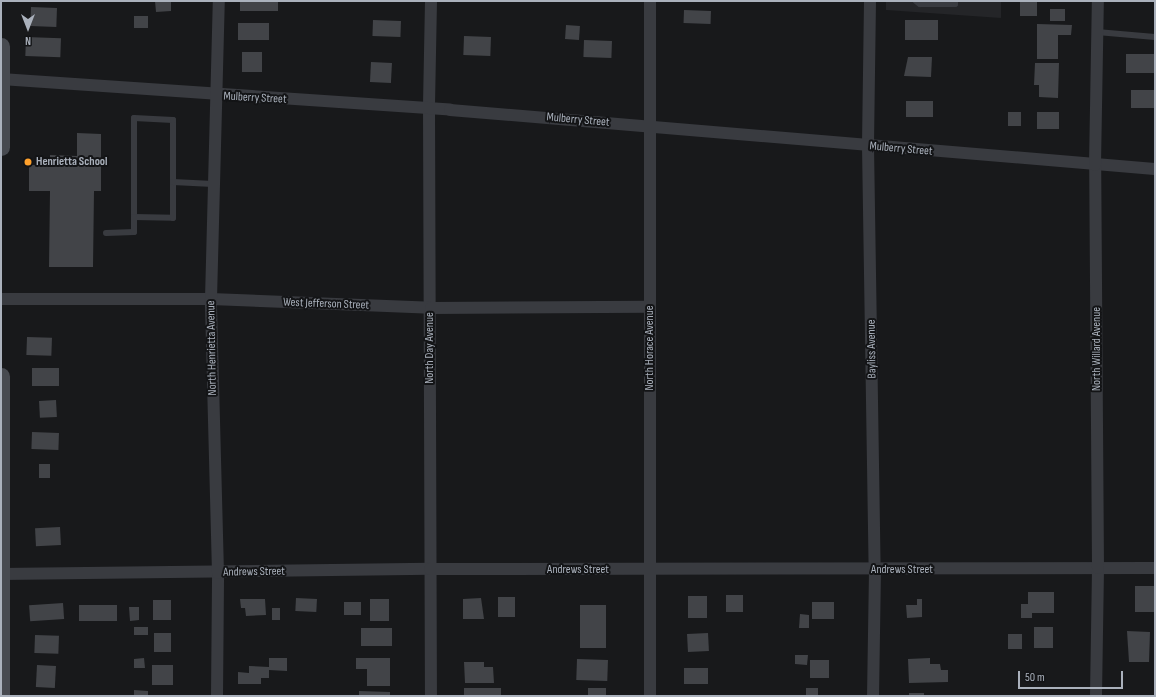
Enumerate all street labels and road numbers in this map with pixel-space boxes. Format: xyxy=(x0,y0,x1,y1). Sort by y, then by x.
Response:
street label: Mulberry Street xyxy=(223,89,287,107)
street label: Mulberry Street xyxy=(546,110,610,130)
street label: Mulberry Street xyxy=(869,139,933,159)
street label: West Jefferson Street xyxy=(283,295,369,313)
street label: North Henrietta Avenue xyxy=(204,300,220,396)
street label: North Horace Avenue xyxy=(643,305,657,391)
street label: North Willard Avenue xyxy=(1090,307,1104,391)
street label: North Day Avenue xyxy=(423,312,437,384)
street label: Bayliss Avenue xyxy=(864,319,880,379)
street label: Andrews Street xyxy=(547,563,609,577)
street label: Andrews Street xyxy=(871,563,933,577)
street label: Andrews Street xyxy=(223,564,285,580)

